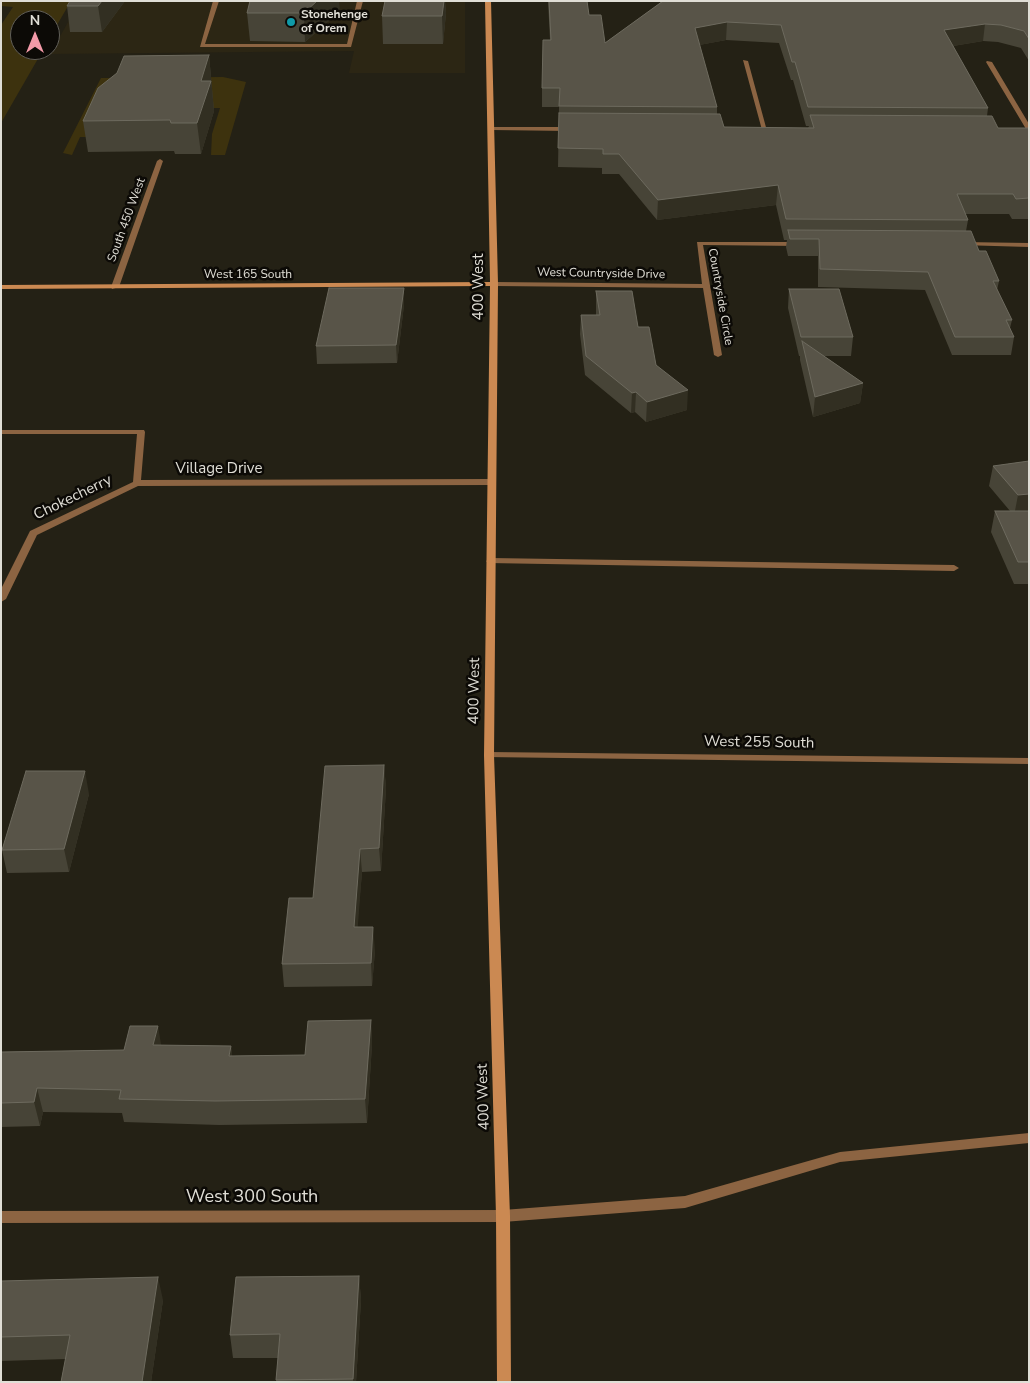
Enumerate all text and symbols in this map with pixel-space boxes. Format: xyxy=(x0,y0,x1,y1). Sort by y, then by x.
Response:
place label: Stonehenge of Orem xyxy=(301,8,368,36)
north arrow xyxy=(10,10,60,60)
text: N xyxy=(30,11,40,30)
marker: Stonehenge of Orem xyxy=(285,16,297,28)
street label: South 450 West xyxy=(105,176,149,264)
street label: Countryside Circle xyxy=(704,247,736,347)
street label: 400 West xyxy=(470,254,488,320)
street label: West Countryside Drive xyxy=(537,266,665,282)
street label: West 165 South xyxy=(204,268,292,282)
street label: Village Drive xyxy=(176,460,262,478)
street label: Chokecherry xyxy=(31,471,115,525)
street label: 400 West xyxy=(465,657,485,725)
street label: West 255 South xyxy=(704,733,814,753)
street label: 400 West xyxy=(474,1063,494,1131)
street label: West 300 South xyxy=(186,1187,318,1209)

